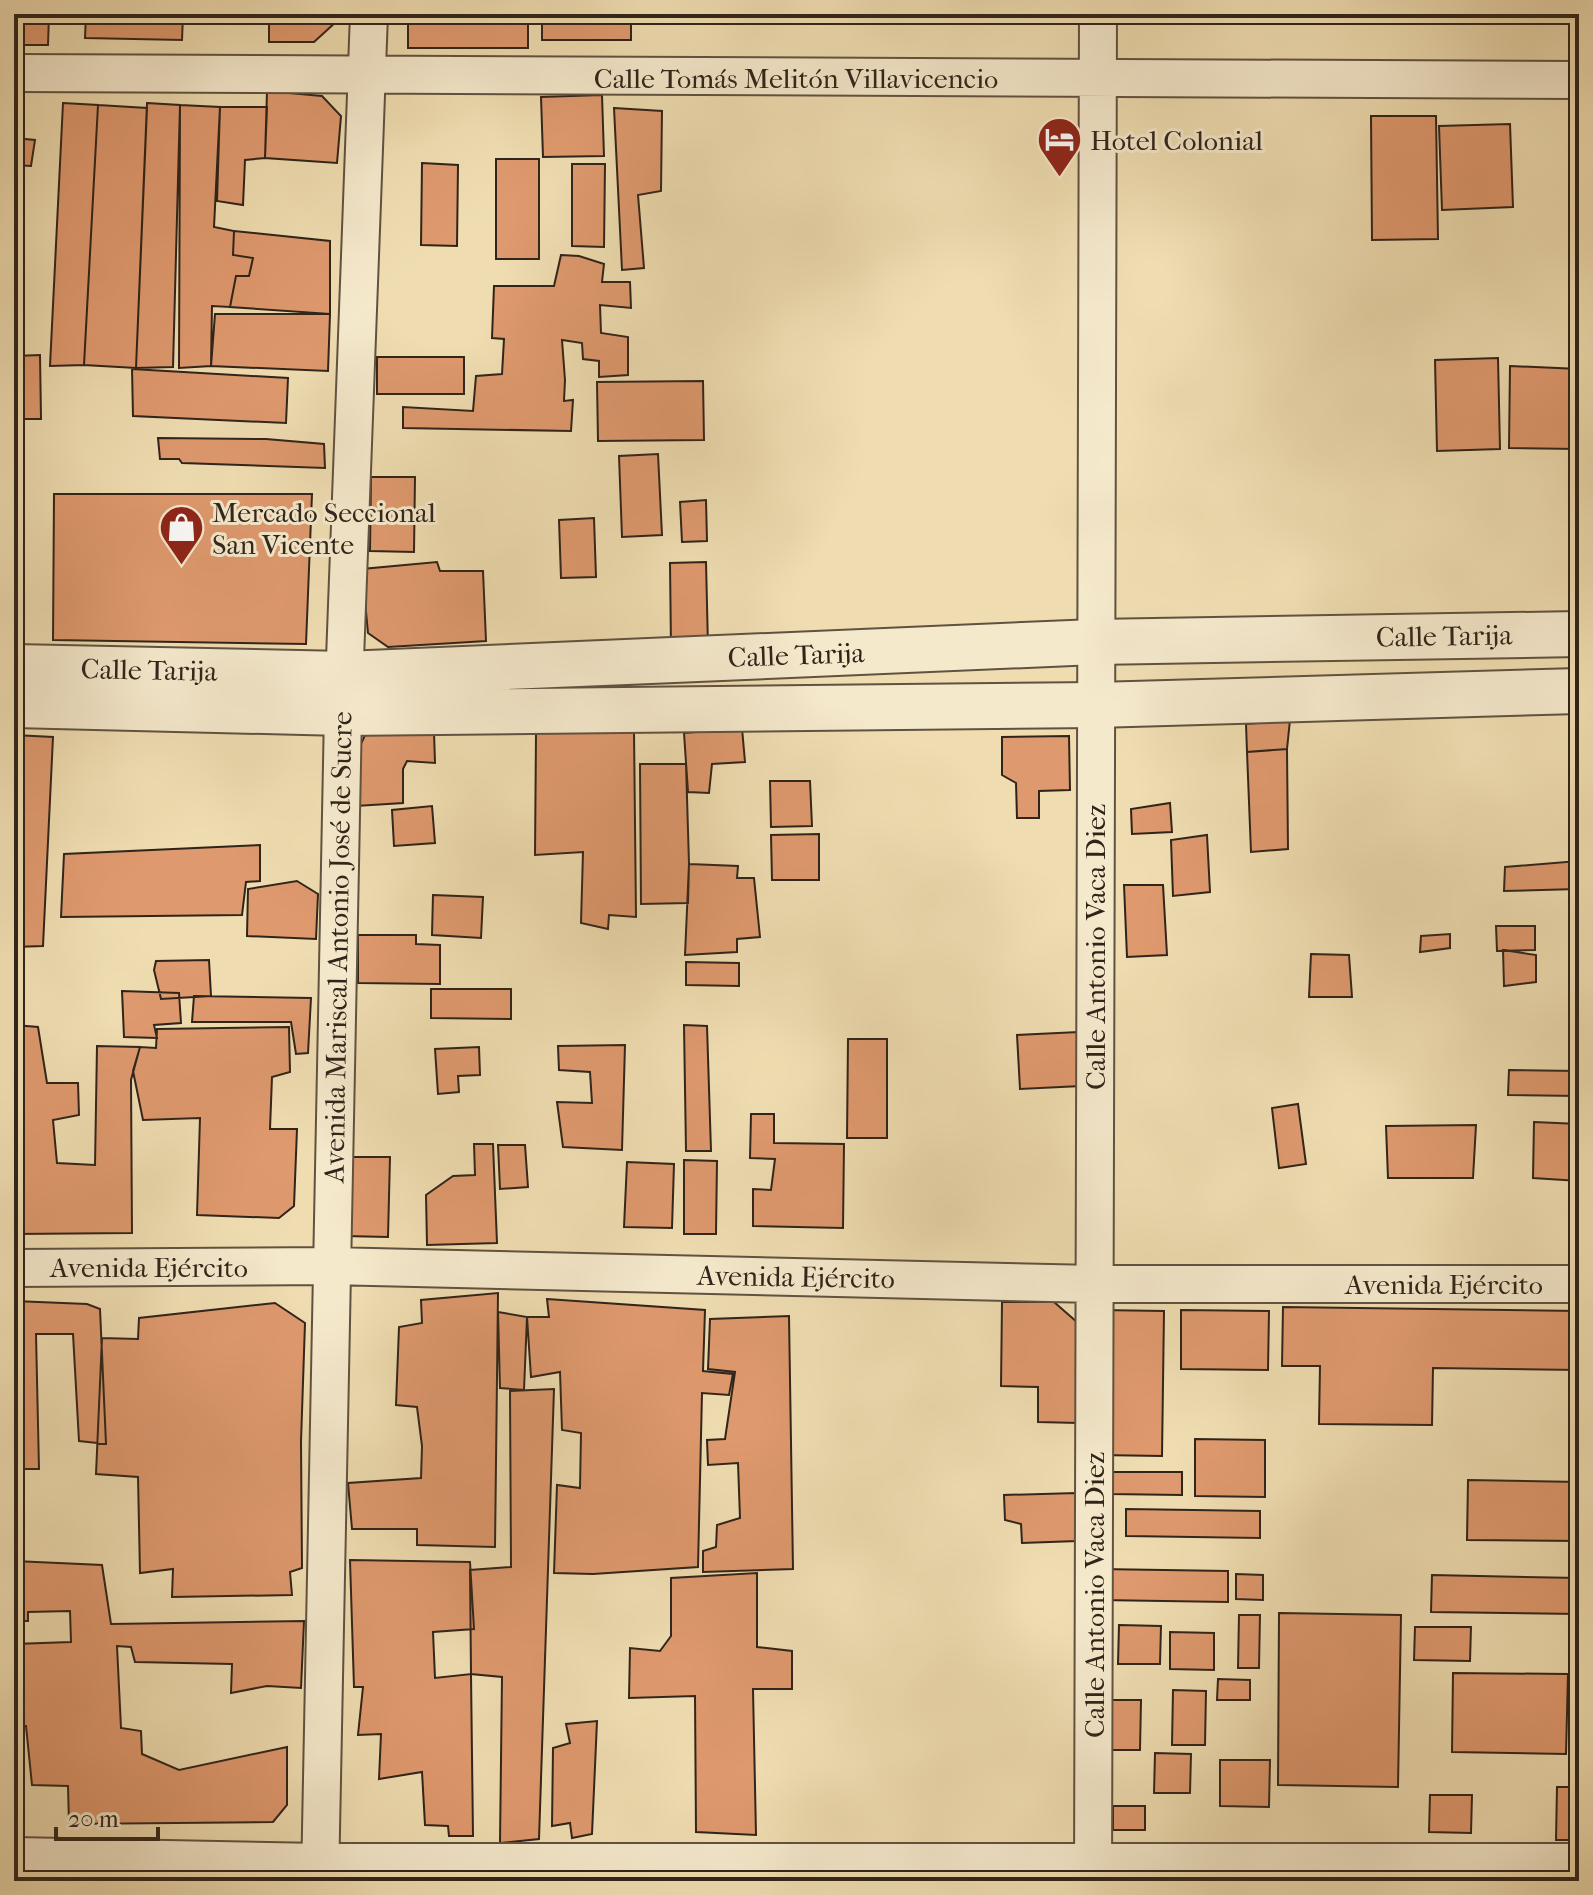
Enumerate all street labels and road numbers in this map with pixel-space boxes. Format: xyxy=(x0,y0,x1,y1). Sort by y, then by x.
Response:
street label: Calle Tomás Melitón Villavicencio xyxy=(594,62,998,95)
street label: Calle Tarija xyxy=(1375,618,1514,654)
street label: Calle Tarija xyxy=(727,636,866,674)
street label: Calle Tarija xyxy=(80,652,219,688)
street label: Avenida Mariscal Antonio José de Sucre xyxy=(317,711,359,1184)
street label: Calle Antonio Vaca Diez xyxy=(1079,804,1112,1090)
street label: Avenida Ejército xyxy=(49,1251,248,1284)
street label: Avenida Ejército xyxy=(696,1259,895,1295)
street label: Avenida Ejército xyxy=(1344,1268,1543,1301)
street label: Calle Antonio Vaca Diez xyxy=(1078,1452,1111,1738)

